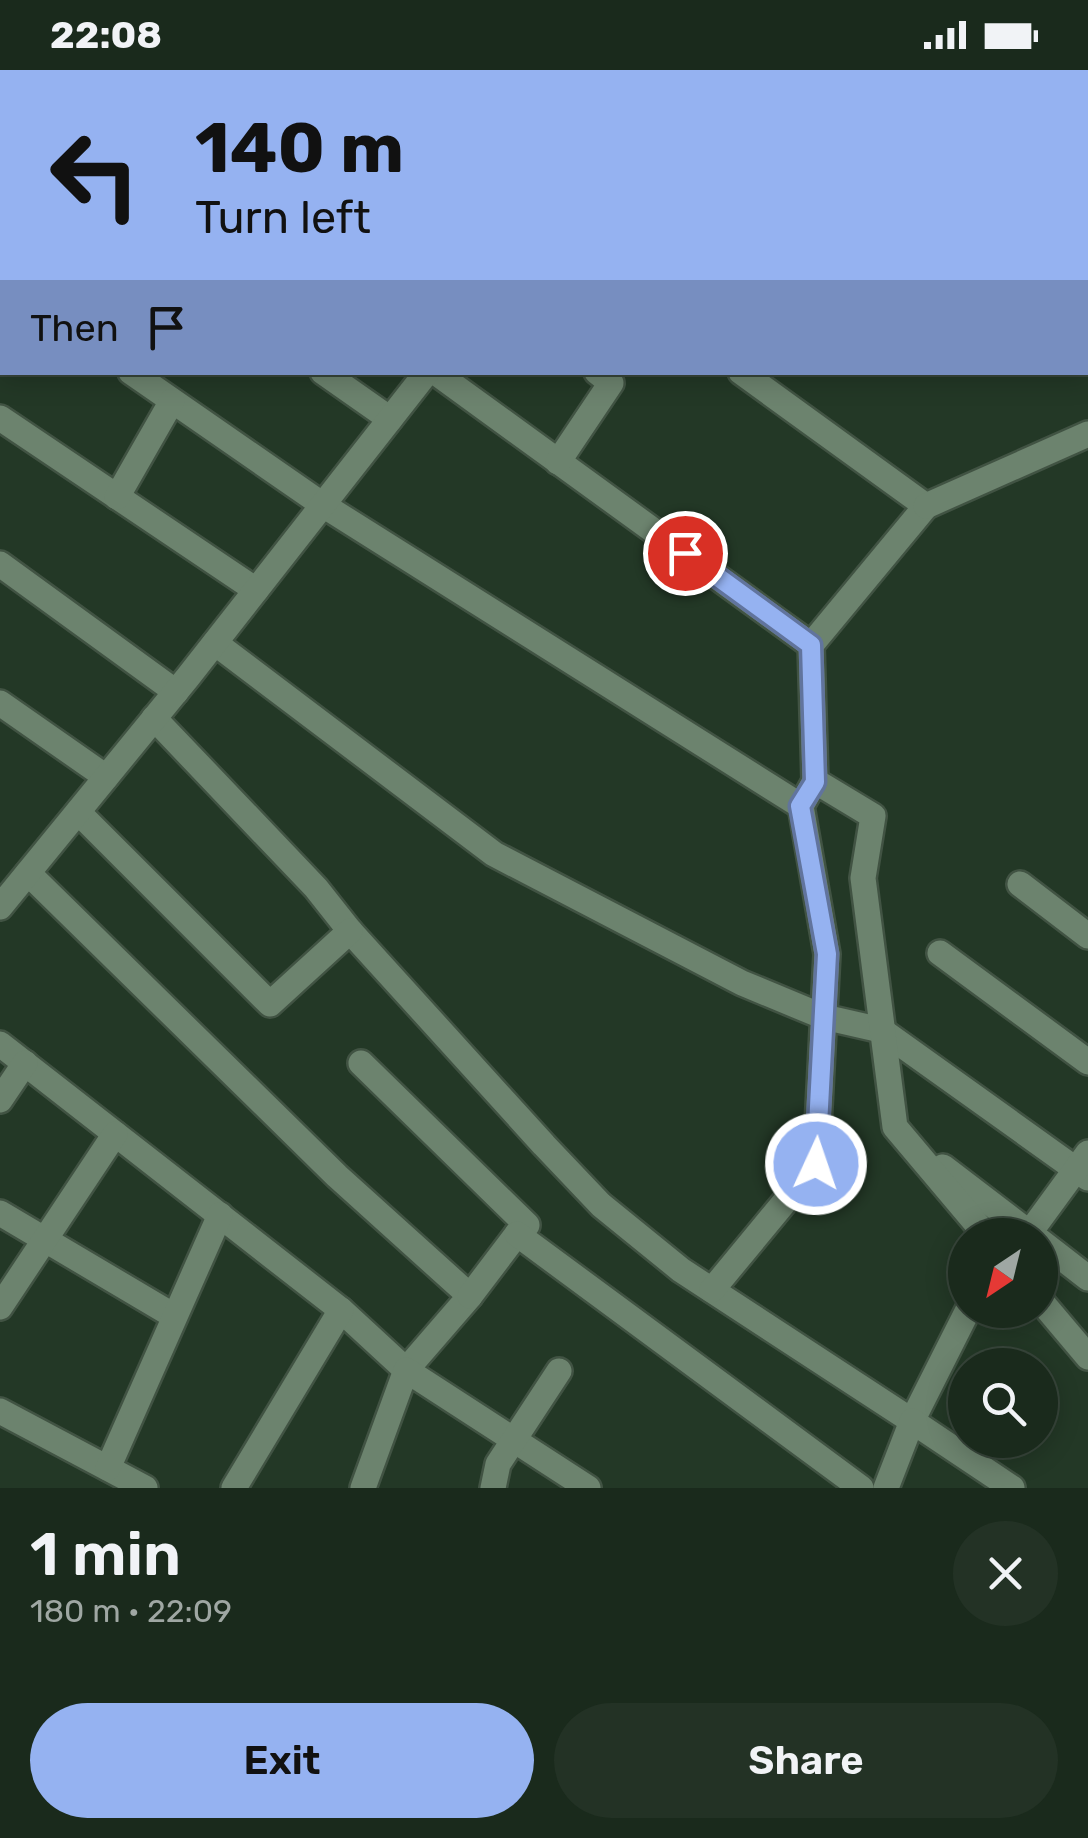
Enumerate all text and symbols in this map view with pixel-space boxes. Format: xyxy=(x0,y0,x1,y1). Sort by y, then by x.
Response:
text: 22:08 xyxy=(50,12,162,58)
text: 140 m xyxy=(195,107,404,190)
icon: left xyxy=(30,110,160,240)
text: Turn left xyxy=(195,191,371,244)
icon: arrive xyxy=(139,300,194,355)
text: Then xyxy=(30,305,119,351)
pin xyxy=(643,511,728,596)
icon: arrive xyxy=(658,526,713,581)
position arrow xyxy=(764,1112,868,1216)
north arrow xyxy=(948,1218,1058,1328)
map controls xyxy=(948,1218,1058,1458)
button: search xyxy=(948,1348,1058,1458)
text: 1 min xyxy=(30,1519,181,1590)
button: close xyxy=(953,1521,1058,1626)
text: 180 m · 22:09 xyxy=(30,1592,232,1630)
button: Exit xyxy=(30,1703,534,1818)
button: Share xyxy=(554,1703,1058,1818)

